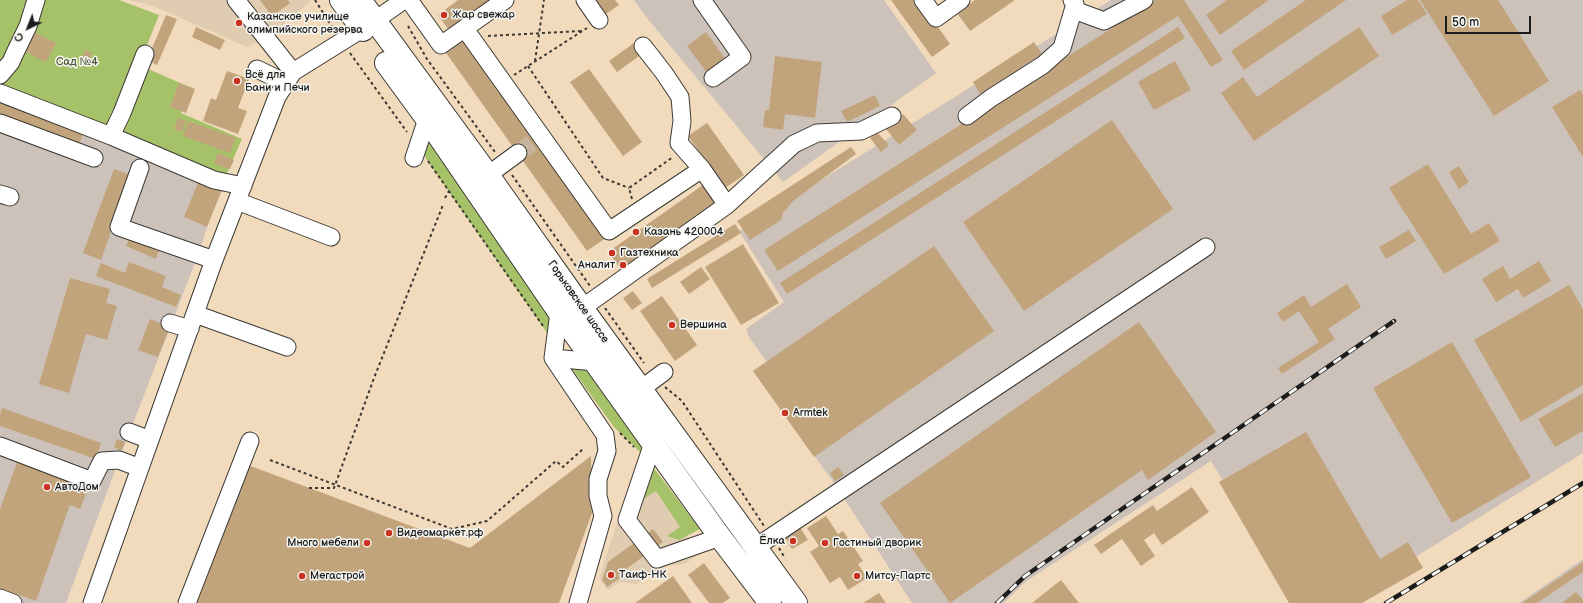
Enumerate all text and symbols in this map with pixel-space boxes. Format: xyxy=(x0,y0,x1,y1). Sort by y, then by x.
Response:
north arrow xyxy=(8,8,48,48)
place label: Жар свежар xyxy=(452,8,515,22)
scale bar xyxy=(1447,8,1533,34)
place label: Казанское училище олимпийского резерва xyxy=(247,10,363,36)
marker: Жар свежар xyxy=(439,10,449,20)
text: 50 m xyxy=(1452,15,1479,30)
marker: Казанское училище олимпийского резерва xyxy=(234,18,244,28)
text: С xyxy=(12,30,27,45)
park label: Сад №4 xyxy=(56,55,98,69)
place label: Всё для Бани и Печи xyxy=(245,68,310,94)
marker: Всё для Бани и Печи xyxy=(232,76,242,86)
place label: Казань 420004 xyxy=(644,225,723,239)
marker: Казань 420004 xyxy=(631,227,641,237)
place label: Газтехника xyxy=(620,246,679,260)
marker: Газтехника xyxy=(607,248,617,258)
street label: Горьковское шоссе xyxy=(545,258,611,346)
place label: Аналит xyxy=(578,258,615,272)
marker: Аналит xyxy=(618,260,628,270)
place label: Вершина xyxy=(680,318,727,332)
marker: Вершина xyxy=(667,320,677,330)
place label: Armtek xyxy=(793,406,828,420)
marker: Armtek xyxy=(780,408,790,418)
place label: АвтоДом xyxy=(55,480,99,494)
marker: АвтоДом xyxy=(42,482,52,492)
place label: Видеомаркет.рф xyxy=(397,526,483,540)
marker: Видеомаркет.рф xyxy=(384,528,394,538)
place label: Ёлка xyxy=(759,534,785,548)
place label: Много мебели xyxy=(287,536,359,550)
marker: Ёлка xyxy=(788,536,798,546)
place label: Гостиный дворик xyxy=(833,536,921,550)
marker: Много мебели xyxy=(362,538,372,548)
marker: Гостиный дворик xyxy=(820,538,830,548)
place label: Таиф-НК xyxy=(619,568,667,582)
place label: Мегастрой xyxy=(310,569,365,583)
place label: Митсу-Партс xyxy=(865,569,931,583)
marker: Таиф-НК xyxy=(606,570,616,580)
marker: Мегастрой xyxy=(297,571,307,581)
marker: Митсу-Партс xyxy=(852,571,862,581)

